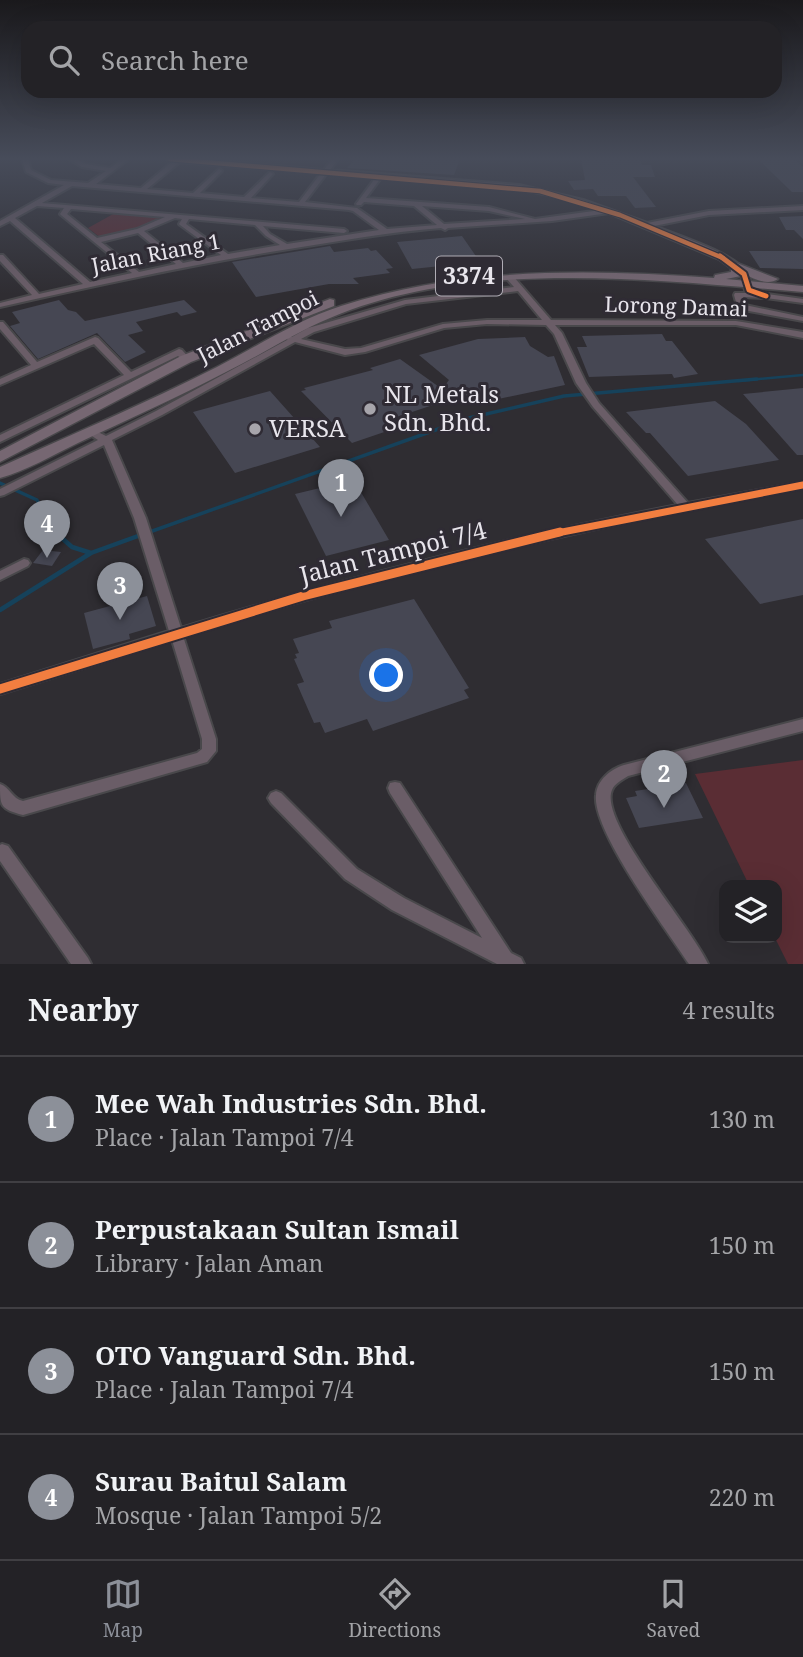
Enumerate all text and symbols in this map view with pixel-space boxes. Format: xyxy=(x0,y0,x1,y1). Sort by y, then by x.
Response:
search box xyxy=(21,21,782,98)
icon: search xyxy=(45,41,83,79)
text: Search here xyxy=(101,42,249,78)
street label: Jalan Riang 1 xyxy=(88,227,223,279)
road number: 3374 xyxy=(436,256,502,296)
street label: Jalan Tampoi xyxy=(191,283,323,369)
street label: Lorong Damai xyxy=(604,290,748,322)
place label: NL Metals Sdn. Bhd. xyxy=(384,377,499,438)
marker: NL Metals Sdn. Bhd. xyxy=(362,401,378,417)
place label: VERSA xyxy=(269,411,345,444)
marker: VERSA xyxy=(247,421,263,437)
pin: 1 xyxy=(318,459,364,517)
pin: 4 xyxy=(24,500,70,558)
street label: Jalan Tampoi 7/4 xyxy=(295,512,490,591)
pin: 3 xyxy=(97,562,143,620)
your location xyxy=(369,658,403,692)
pin: 2 xyxy=(641,750,687,808)
map controls xyxy=(719,880,782,943)
button: layers xyxy=(719,880,782,943)
text: Nearby xyxy=(28,989,139,1030)
text: 4 results xyxy=(682,994,775,1026)
text: Mee Wah Industries Sdn. Bhd. xyxy=(95,1085,487,1121)
text: 1 xyxy=(45,1103,58,1135)
text: 130 m xyxy=(709,1103,775,1135)
text: Place · Jalan Tampoi 7/4 xyxy=(95,1121,354,1153)
text: Perpustakaan Sultan Ismail xyxy=(95,1211,459,1247)
text: 2 xyxy=(45,1229,58,1261)
text: 150 m xyxy=(709,1229,775,1261)
text: Library · Jalan Aman xyxy=(95,1247,323,1279)
text: OTO Vanguard Sdn. Bhd. xyxy=(95,1337,416,1373)
text: 3 xyxy=(45,1355,58,1387)
text: 150 m xyxy=(709,1355,775,1387)
text: Place · Jalan Tampoi 7/4 xyxy=(95,1373,354,1405)
text: Surau Baitul Salam xyxy=(95,1463,347,1499)
text: 4 xyxy=(45,1481,58,1513)
text: 220 m xyxy=(709,1481,775,1513)
text: Mosque · Jalan Tampoi 5/2 xyxy=(95,1499,382,1531)
tab: Map xyxy=(103,1575,143,1643)
tab: Directions xyxy=(348,1575,441,1643)
tab: Saved xyxy=(646,1575,700,1643)

